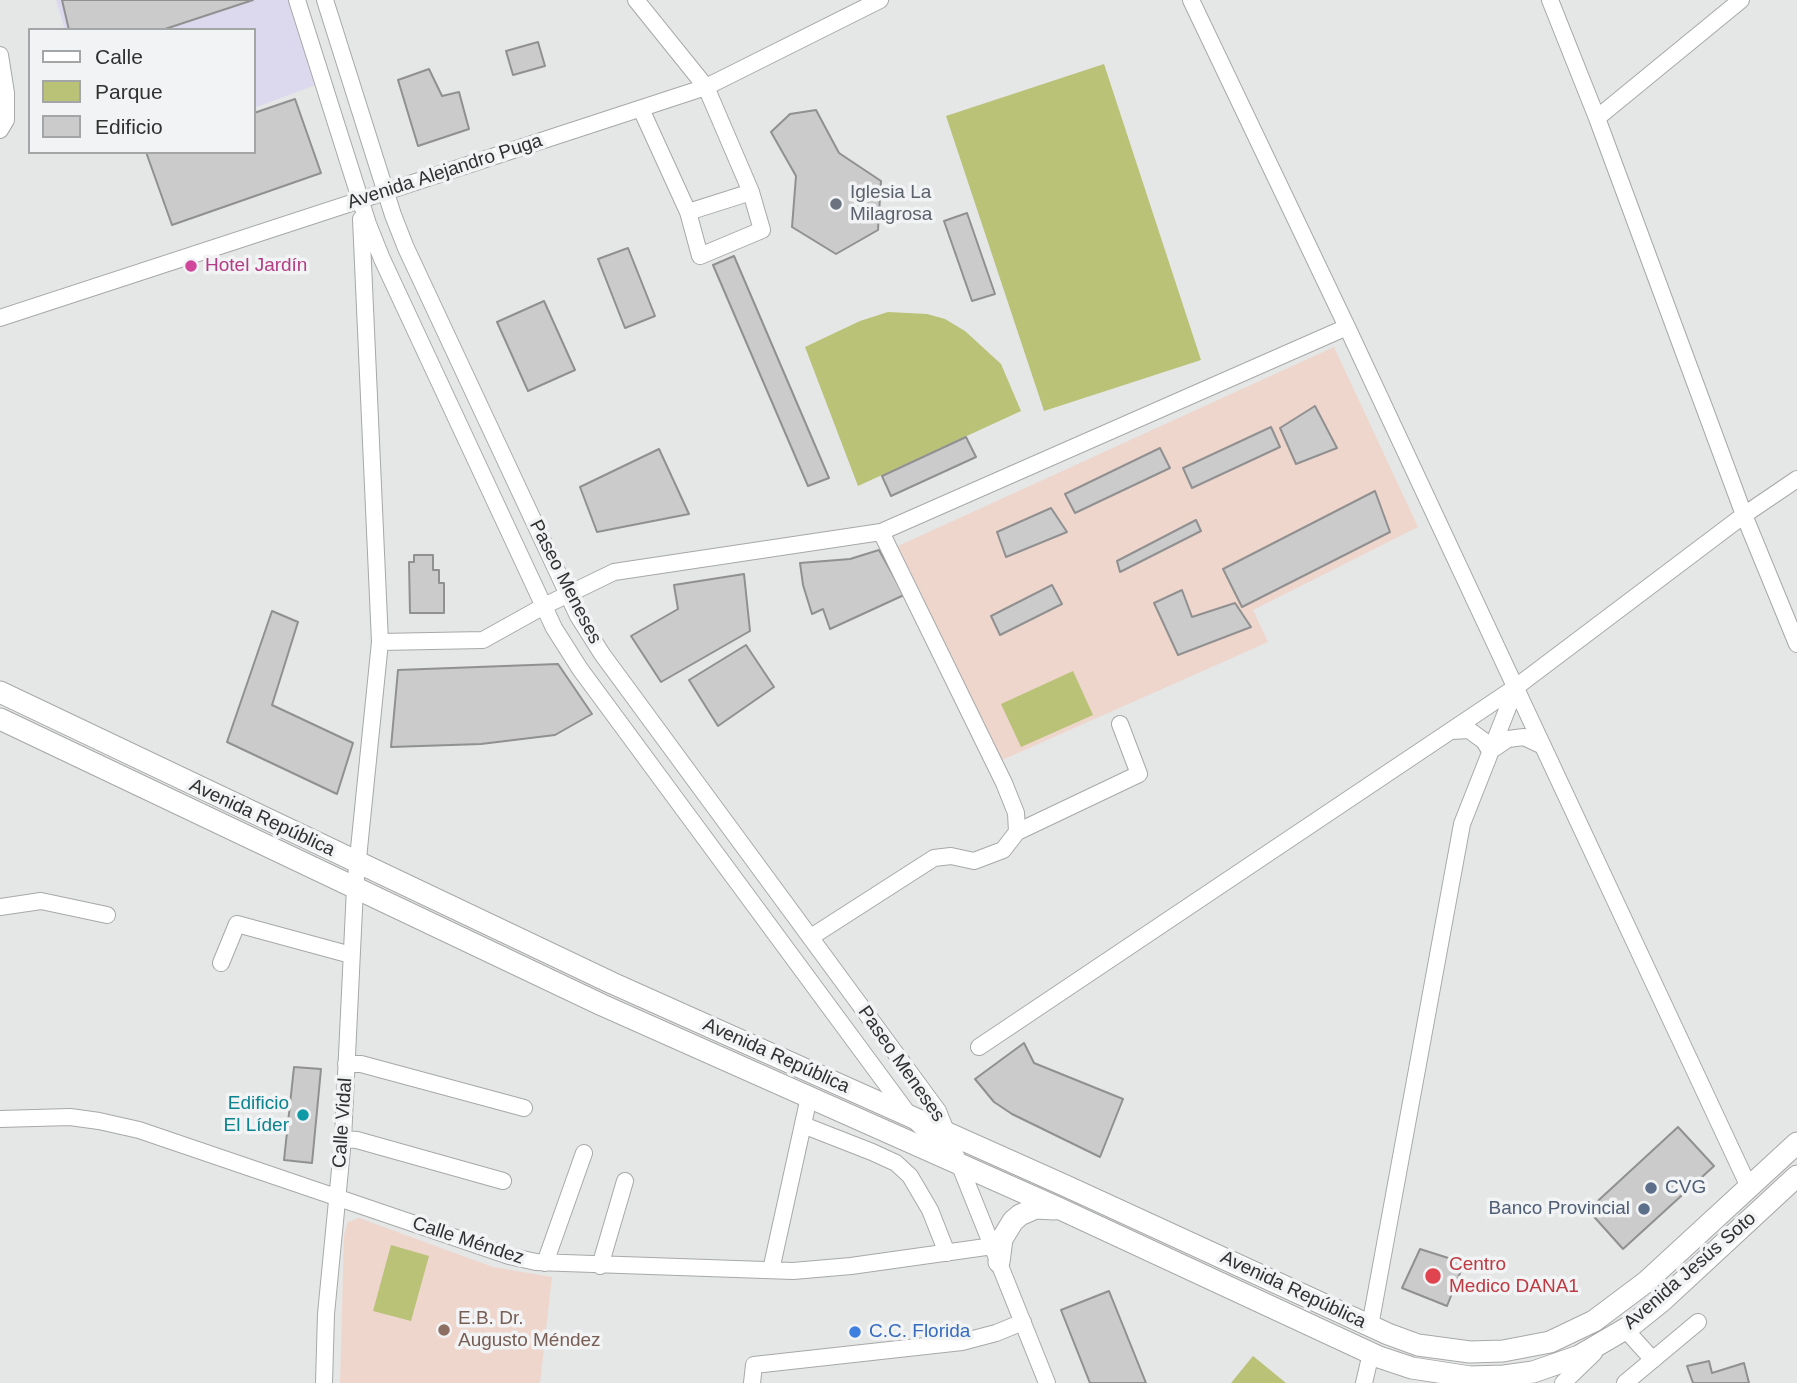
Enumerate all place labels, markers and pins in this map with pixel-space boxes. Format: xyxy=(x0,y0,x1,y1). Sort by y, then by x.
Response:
place label: Iglesia La Milagrosa xyxy=(850,182,932,226)
marker: Iglesia La Milagrosa xyxy=(828,196,844,212)
place label: Hotel Jardín xyxy=(205,255,307,277)
marker: Hotel Jardín xyxy=(183,258,199,274)
place label: Edificio El Líder xyxy=(224,1093,289,1137)
marker: Edificio El Líder xyxy=(295,1107,311,1123)
place label: CVG xyxy=(1665,1177,1706,1199)
marker: CVG xyxy=(1643,1180,1659,1196)
place label: Banco Provincial xyxy=(1488,1198,1630,1220)
marker: Banco Provincial xyxy=(1636,1201,1652,1217)
place label: Centro Medico DANA1 xyxy=(1449,1254,1579,1298)
marker: Centro Medico DANA1 xyxy=(1423,1266,1443,1286)
place label: E.B. Dr. Augusto Méndez xyxy=(458,1308,601,1352)
place label: C.C. Florida xyxy=(869,1321,970,1343)
marker: E.B. Dr. Augusto Méndez xyxy=(436,1322,452,1338)
marker: C.C. Florida xyxy=(847,1324,863,1340)

